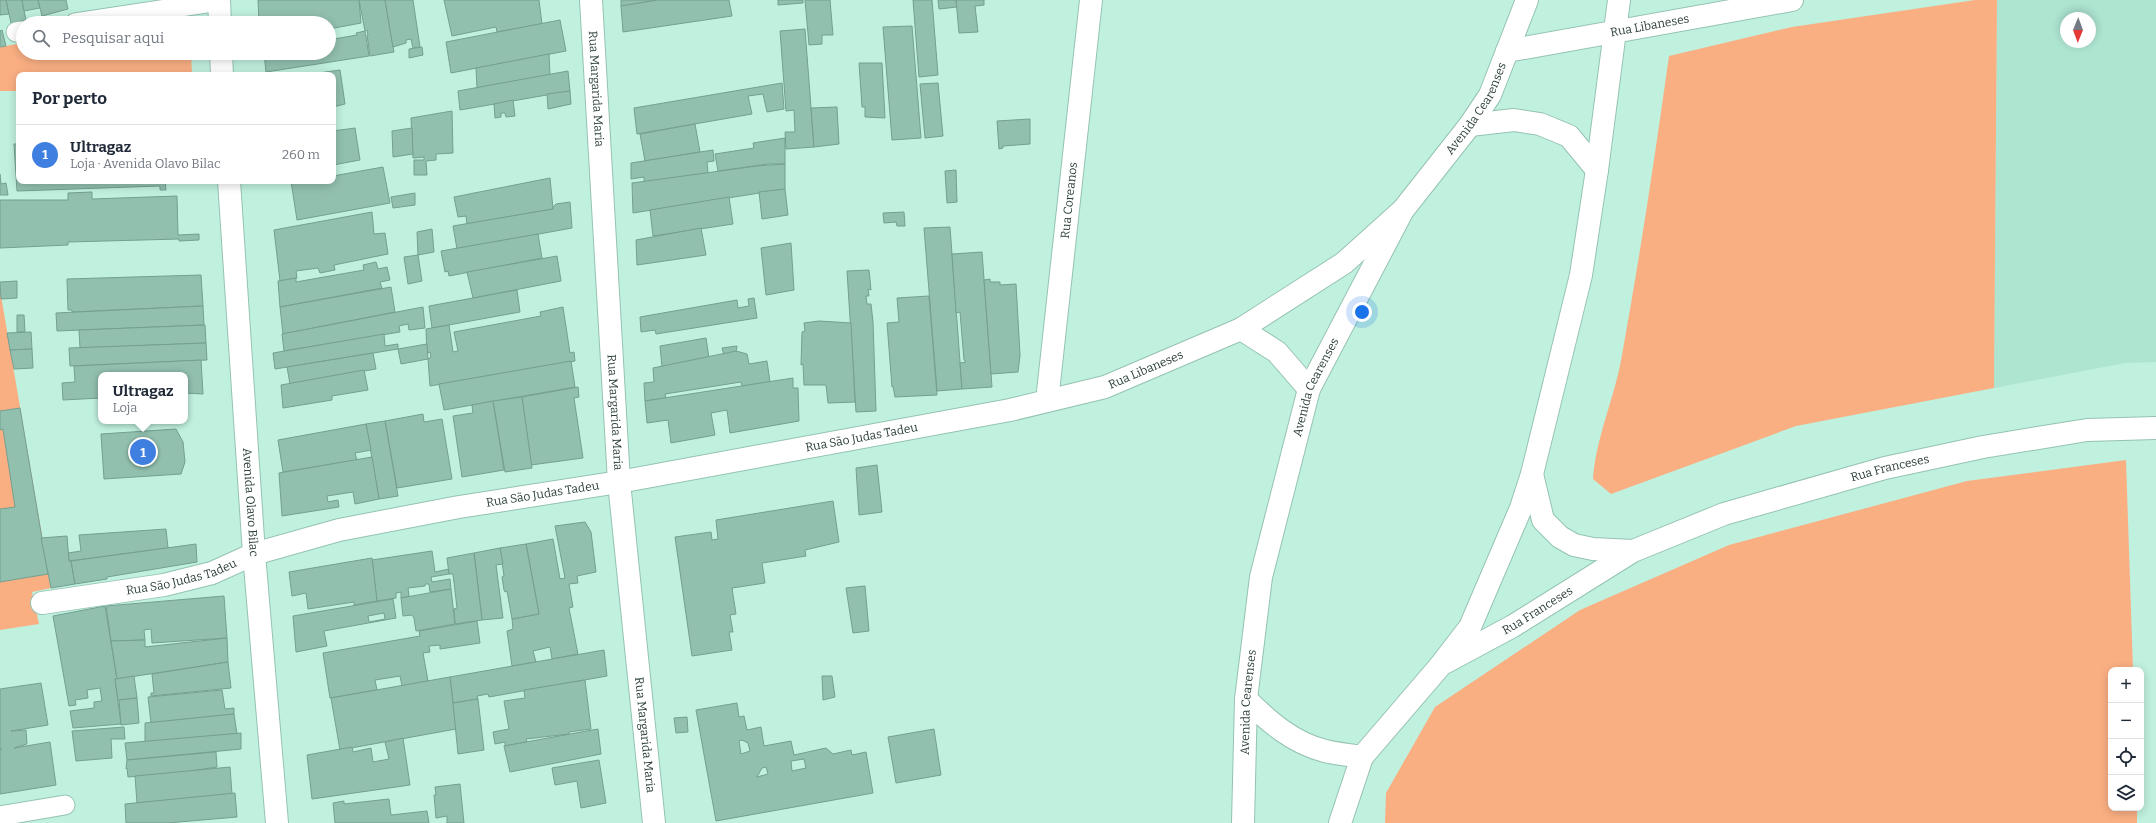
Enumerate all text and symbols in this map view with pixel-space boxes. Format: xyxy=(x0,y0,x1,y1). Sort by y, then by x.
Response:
street label: Rua Libaneses xyxy=(1609,11,1691,39)
north arrow xyxy=(2060,12,2096,48)
search box xyxy=(16,16,336,60)
icon: search xyxy=(30,27,52,49)
text: Pesquisar aqui xyxy=(62,29,164,47)
street label: Rua Margarida Maria xyxy=(586,30,607,148)
street label: Avenida Cearenses xyxy=(1443,60,1509,157)
text: Por perto xyxy=(32,88,107,109)
text: Ultragaz xyxy=(70,138,131,156)
text: 1 xyxy=(42,147,48,162)
text: 260 m xyxy=(282,147,320,162)
text: Loja · Avenida Olavo Bilac xyxy=(70,156,221,171)
street label: Rua Coreanos xyxy=(1058,161,1080,239)
your location xyxy=(1352,302,1372,322)
street label: Avenida Cearenses xyxy=(1290,335,1342,438)
street label: Rua Libaneses xyxy=(1106,347,1186,392)
street label: Rua Margarida Maria xyxy=(605,354,625,471)
popup xyxy=(98,372,188,424)
text: Ultragaz xyxy=(112,382,174,400)
text: Loja xyxy=(112,400,137,415)
street label: Rua São Judas Tadeu xyxy=(804,420,919,455)
pin: 1 xyxy=(130,437,156,467)
street label: Avenida Olavo Bilac xyxy=(240,448,261,557)
street label: Rua Franceses xyxy=(1849,452,1931,484)
street label: Rua São Judas Tadeu xyxy=(485,478,601,510)
street label: Rua São Judas Tadeu xyxy=(125,556,239,598)
street label: Rua Franceses xyxy=(1500,583,1576,638)
street label: Avenida Cearenses xyxy=(1238,648,1259,755)
map controls xyxy=(2108,667,2144,811)
button: + xyxy=(2108,667,2144,703)
street label: Rua Margarida Maria xyxy=(632,676,658,794)
button: − xyxy=(2108,703,2144,739)
button: locate xyxy=(2108,739,2144,775)
button: layers xyxy=(2108,775,2144,811)

